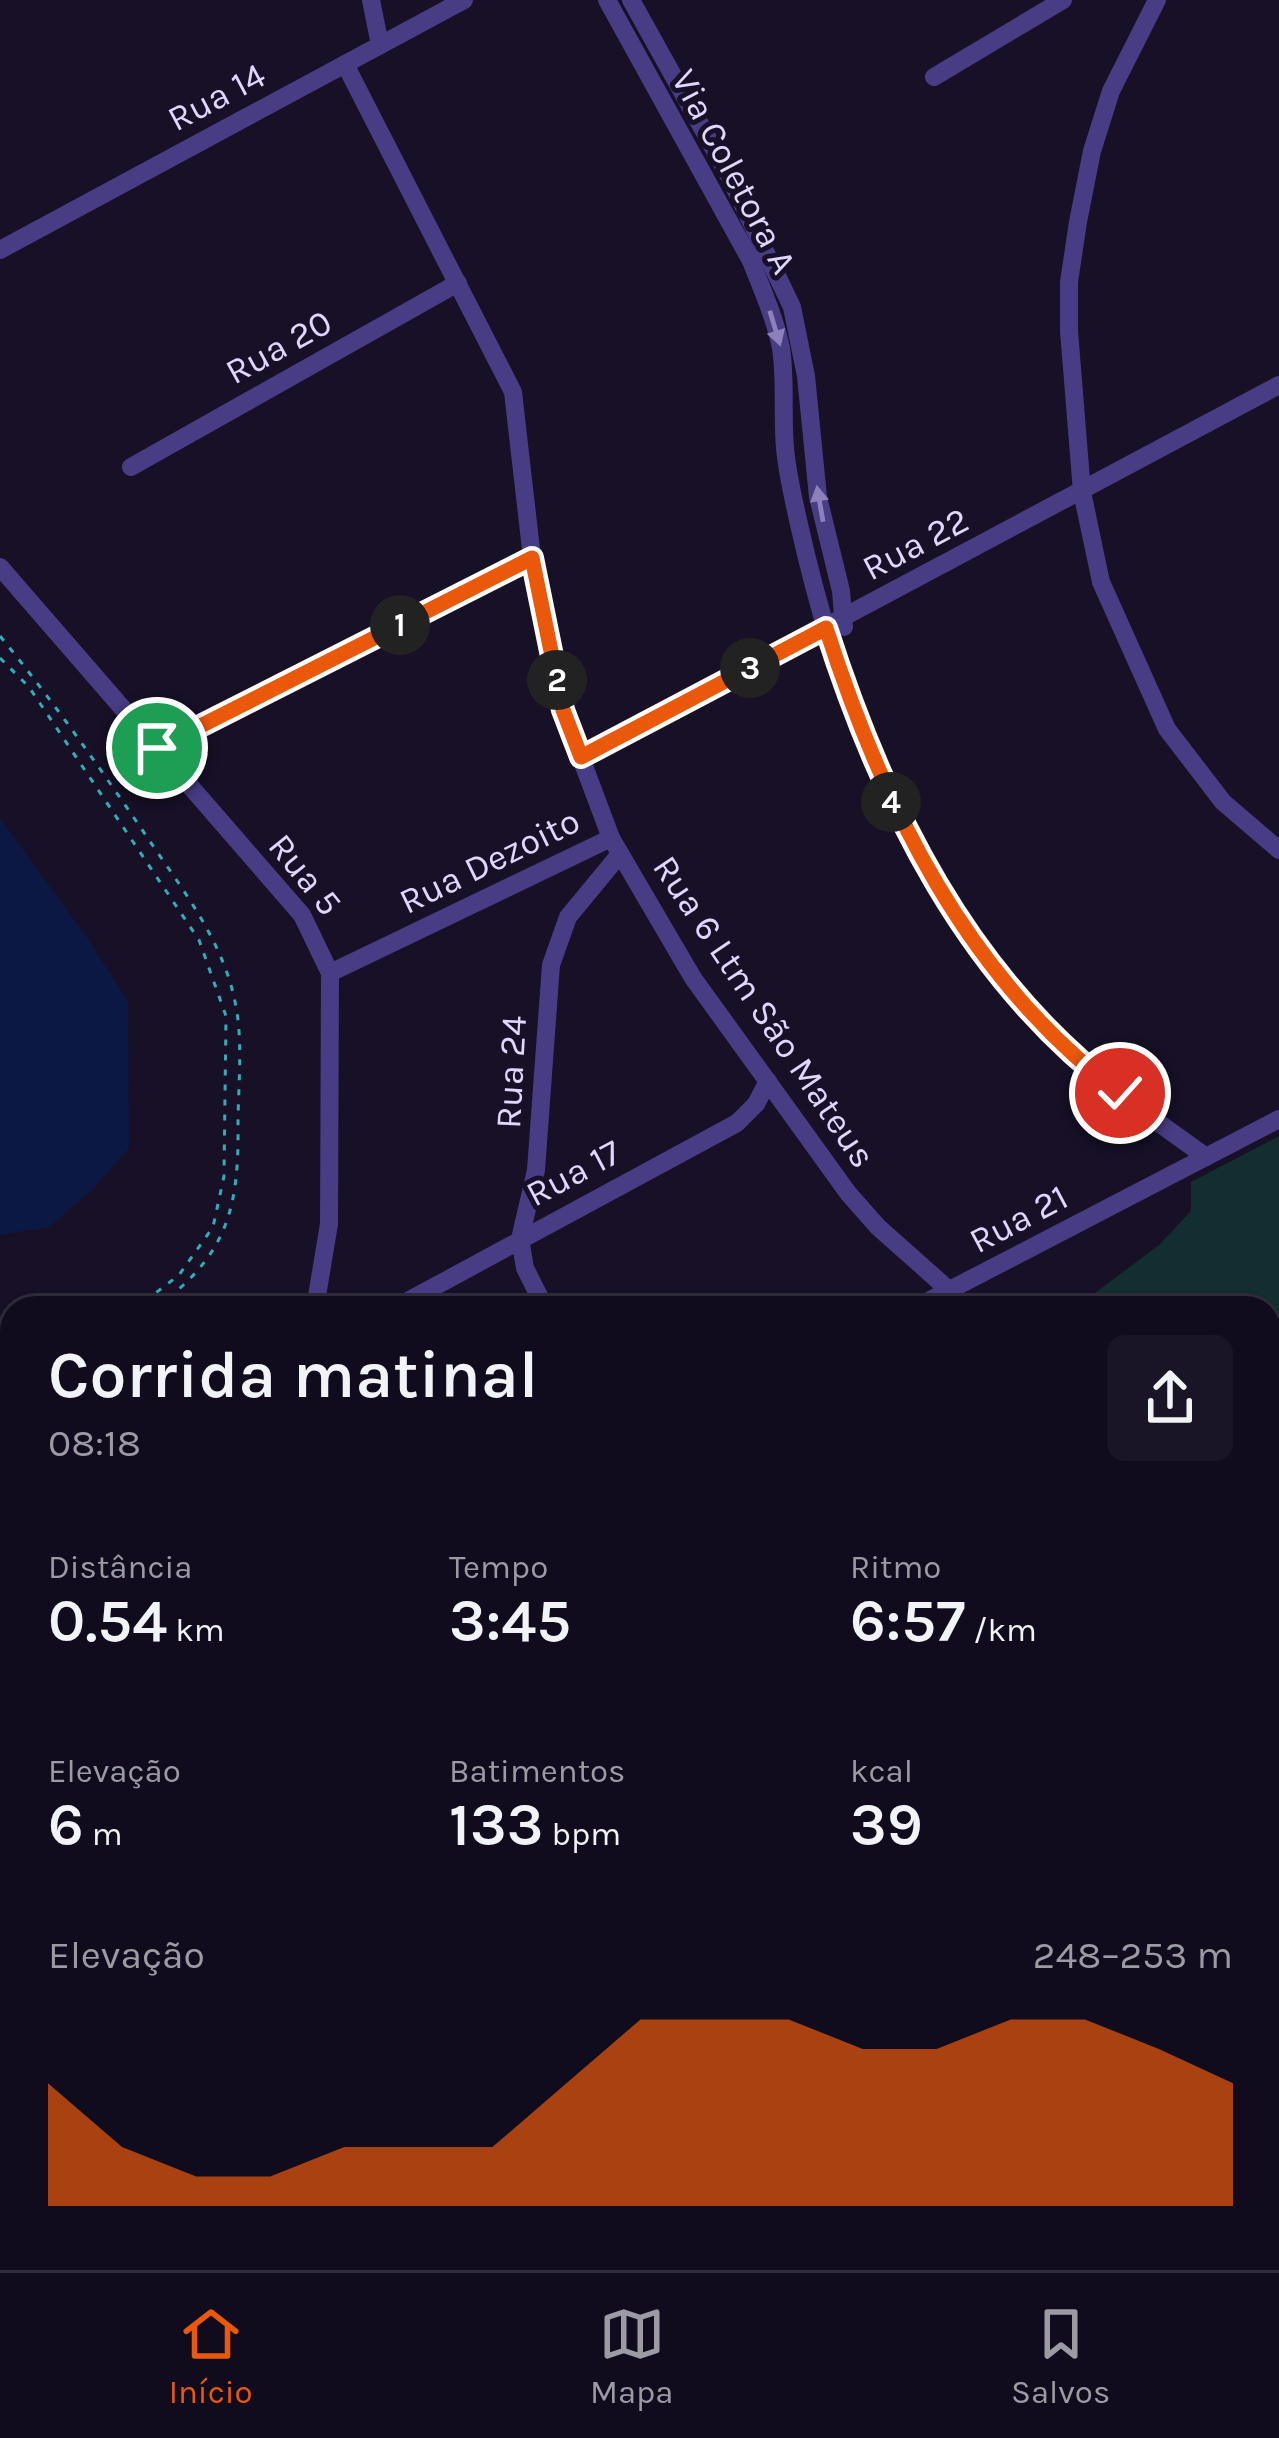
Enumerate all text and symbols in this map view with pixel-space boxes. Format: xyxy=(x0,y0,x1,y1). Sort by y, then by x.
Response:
street label: Rua 14 xyxy=(161,54,272,140)
street label: Via Coletora A xyxy=(663,62,805,281)
street label: Rua 20 xyxy=(218,301,339,393)
one-way arrow xyxy=(766,310,785,346)
one-way arrow xyxy=(810,485,829,523)
street label: Rua 22 xyxy=(855,499,976,589)
pin: 1 xyxy=(370,595,430,655)
text: 1 xyxy=(394,606,406,644)
pin: 3 xyxy=(720,638,780,698)
text: 3 xyxy=(740,649,760,687)
pin: 2 xyxy=(527,650,587,710)
text: 2 xyxy=(547,661,567,699)
pin xyxy=(106,697,208,799)
icon: arrive xyxy=(124,715,190,781)
pin: 4 xyxy=(861,772,921,832)
text: 4 xyxy=(881,783,901,821)
street label: Rua Dezoito xyxy=(393,799,586,923)
street label: Rua 5 xyxy=(260,825,351,924)
street label: Rua 6 Ltm São Mateus xyxy=(644,848,884,1175)
street label: Rua 24 xyxy=(487,1014,535,1130)
pin xyxy=(1069,1042,1171,1144)
icon: check xyxy=(1087,1060,1153,1126)
street label: Rua 17 xyxy=(519,1131,628,1215)
street label: Rua 21 xyxy=(962,1176,1075,1262)
button: share xyxy=(1107,1335,1233,1461)
text: Corrida matinal xyxy=(48,1336,538,1414)
text: 08:18 xyxy=(48,1420,141,1466)
text: Distância xyxy=(48,1548,192,1586)
text: Tempo xyxy=(449,1548,548,1586)
text: Ritmo xyxy=(850,1548,941,1586)
text: 0.54 xyxy=(48,1586,167,1656)
text: 3:45 xyxy=(449,1586,571,1656)
text: 6:57 xyxy=(850,1586,965,1656)
text: km xyxy=(167,1611,225,1649)
text: /km xyxy=(965,1611,1037,1649)
text: Elevação xyxy=(48,1752,181,1790)
text: Batimentos xyxy=(449,1752,625,1790)
text: kcal xyxy=(850,1752,913,1790)
text: 6 xyxy=(48,1790,84,1860)
text: 133 xyxy=(449,1790,544,1860)
text: 39 xyxy=(850,1790,923,1860)
text: m xyxy=(84,1815,123,1853)
text: bpm xyxy=(544,1815,621,1853)
text: Elevação xyxy=(48,1932,205,1978)
text: 248–253 m xyxy=(1033,1932,1233,1978)
tab: Início xyxy=(169,2301,253,2411)
tab: Mapa xyxy=(590,2301,674,2411)
tab: Salvos xyxy=(1011,2301,1110,2411)

